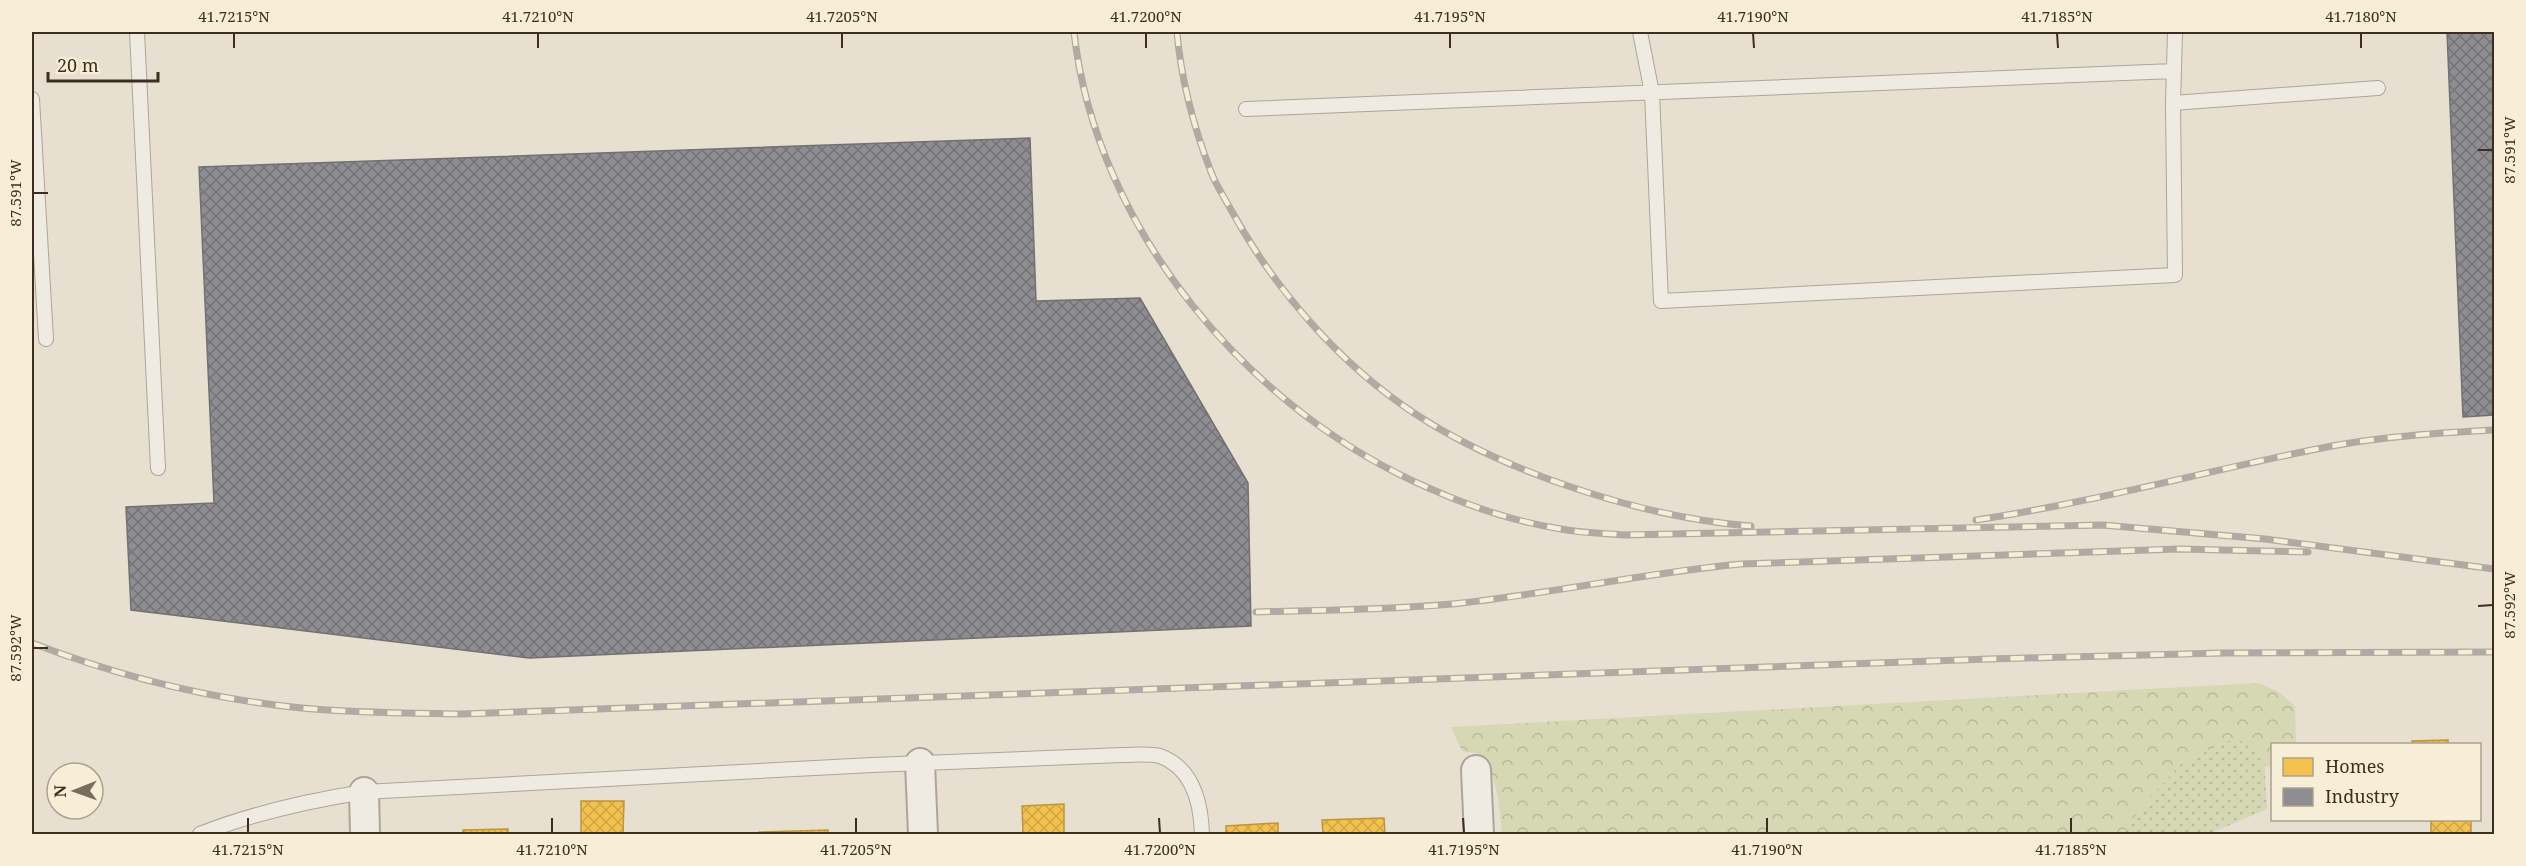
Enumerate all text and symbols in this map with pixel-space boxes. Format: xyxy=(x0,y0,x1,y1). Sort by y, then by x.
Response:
text: 41.7215°N xyxy=(198,6,270,26)
text: 41.7210°N xyxy=(502,6,574,26)
text: 41.7205°N xyxy=(806,6,878,26)
text: 41.7200°N xyxy=(1110,6,1182,26)
text: 41.7195°N xyxy=(1414,6,1486,26)
text: 41.7190°N xyxy=(1717,6,1789,26)
text: 41.7185°N xyxy=(2021,6,2093,26)
text: 41.7180°N xyxy=(2325,6,2397,26)
scale bar xyxy=(48,45,158,83)
text: 20 m xyxy=(57,53,99,77)
text: 87.591°W xyxy=(2499,116,2519,184)
text: 87.591°W xyxy=(5,159,25,227)
text: 87.592°W xyxy=(2499,571,2519,639)
text: 87.592°W xyxy=(5,614,25,682)
legend xyxy=(2271,743,2481,821)
text: Homes xyxy=(2325,754,2384,778)
north arrow xyxy=(45,761,105,821)
text: N xyxy=(49,784,71,798)
text: Industry xyxy=(2325,784,2400,808)
text: 41.7215°N xyxy=(212,839,284,859)
text: 41.7210°N xyxy=(516,839,588,859)
text: 41.7205°N xyxy=(820,839,892,859)
text: 41.7200°N xyxy=(1124,839,1196,859)
text: 41.7195°N xyxy=(1428,839,1500,859)
text: 41.7190°N xyxy=(1731,839,1803,859)
text: 41.7185°N xyxy=(2035,839,2107,859)

